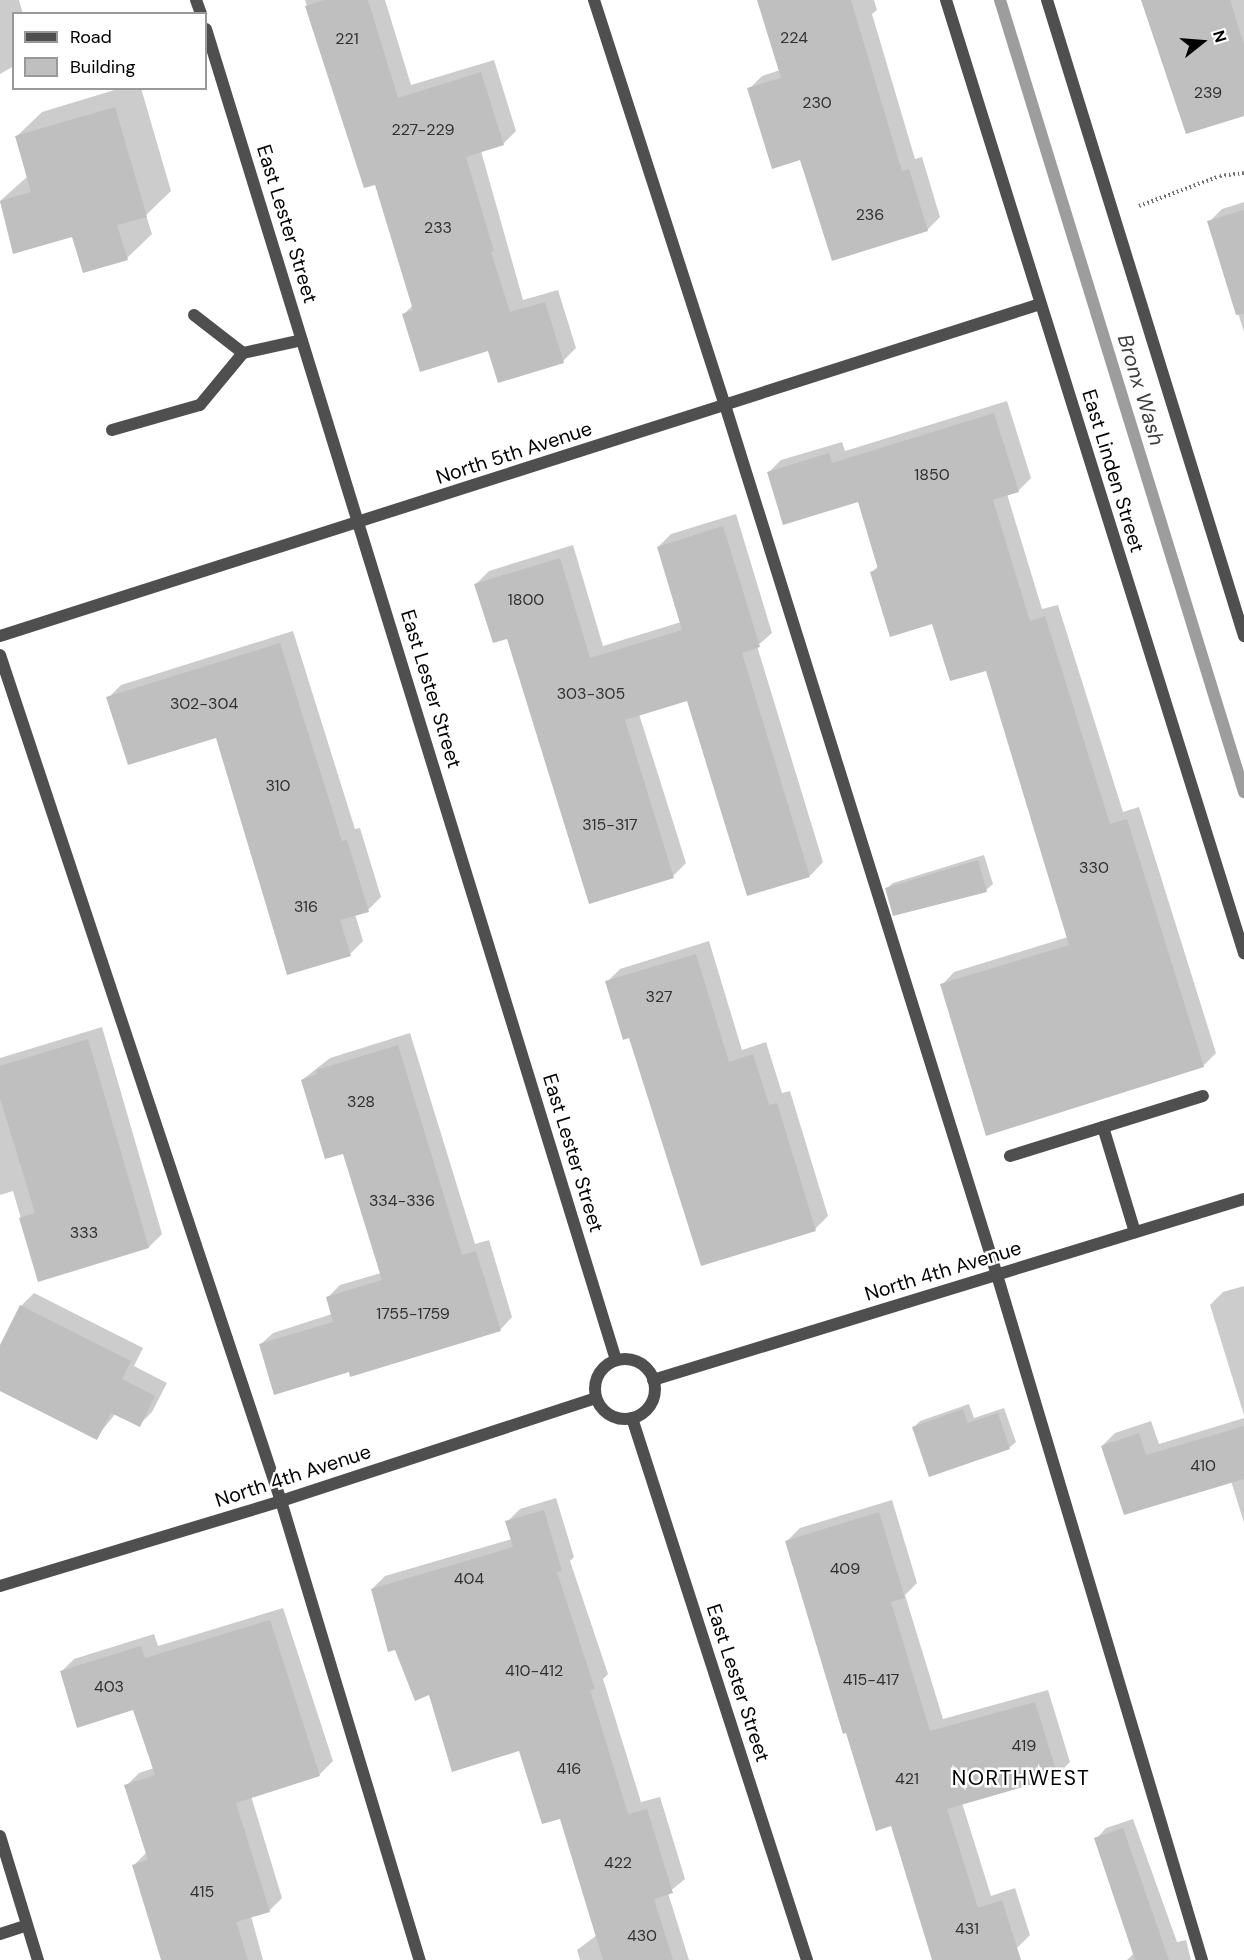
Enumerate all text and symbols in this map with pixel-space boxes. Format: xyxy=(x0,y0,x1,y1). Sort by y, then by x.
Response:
legend xyxy=(12,12,207,90)
north arrow xyxy=(1172,12,1232,72)
text: Road xyxy=(70,25,112,49)
house number: 224 xyxy=(780,28,808,48)
text: N xyxy=(1208,28,1231,45)
house number: 221 xyxy=(335,29,359,49)
text: Building xyxy=(70,55,135,79)
house number: 239 xyxy=(1194,83,1222,103)
house number: 230 xyxy=(802,93,832,113)
house number: 227-229 xyxy=(391,120,455,140)
street label: East Lester Street xyxy=(252,142,322,306)
house number: 236 xyxy=(856,205,884,225)
house number: 233 xyxy=(424,218,452,238)
water label: Bronx Wash xyxy=(1112,331,1170,449)
street label: East Linden Street xyxy=(1077,387,1149,555)
street label: North 5th Avenue xyxy=(433,416,595,490)
house number: 1850 xyxy=(914,465,950,485)
house number: 1800 xyxy=(508,590,544,610)
street label: East Lester Street xyxy=(396,607,466,771)
house number: 303-305 xyxy=(557,684,625,704)
house number: 302-304 xyxy=(170,694,238,714)
house number: 310 xyxy=(265,776,291,796)
house number: 315-317 xyxy=(582,815,638,835)
house number: 330 xyxy=(1079,858,1109,878)
house number: 316 xyxy=(294,897,318,917)
house number: 327 xyxy=(646,987,672,1007)
street label: East Lester Street xyxy=(538,1071,608,1235)
house number: 328 xyxy=(347,1092,375,1112)
house number: 334-336 xyxy=(369,1191,435,1211)
house number: 333 xyxy=(70,1223,98,1243)
street label: North 4th Avenue xyxy=(862,1236,1024,1306)
house number: 1755-1759 xyxy=(376,1304,450,1324)
street label: North 4th Avenue xyxy=(212,1439,374,1513)
house number: 410 xyxy=(1190,1456,1216,1476)
house number: 409 xyxy=(830,1559,860,1579)
house number: 404 xyxy=(454,1569,484,1589)
street label: East Lester Street xyxy=(701,1601,775,1765)
house number: 410-412 xyxy=(505,1661,563,1681)
house number: 415-417 xyxy=(843,1670,899,1690)
house number: 403 xyxy=(94,1677,124,1697)
house number: 419 xyxy=(1012,1736,1036,1756)
house number: 416 xyxy=(557,1759,581,1779)
district label: NORTHWEST xyxy=(952,1765,1090,1791)
house number: 421 xyxy=(895,1769,919,1789)
house number: 422 xyxy=(604,1853,632,1873)
house number: 415 xyxy=(190,1882,214,1902)
house number: 431 xyxy=(955,1919,979,1939)
house number: 430 xyxy=(627,1926,657,1946)

